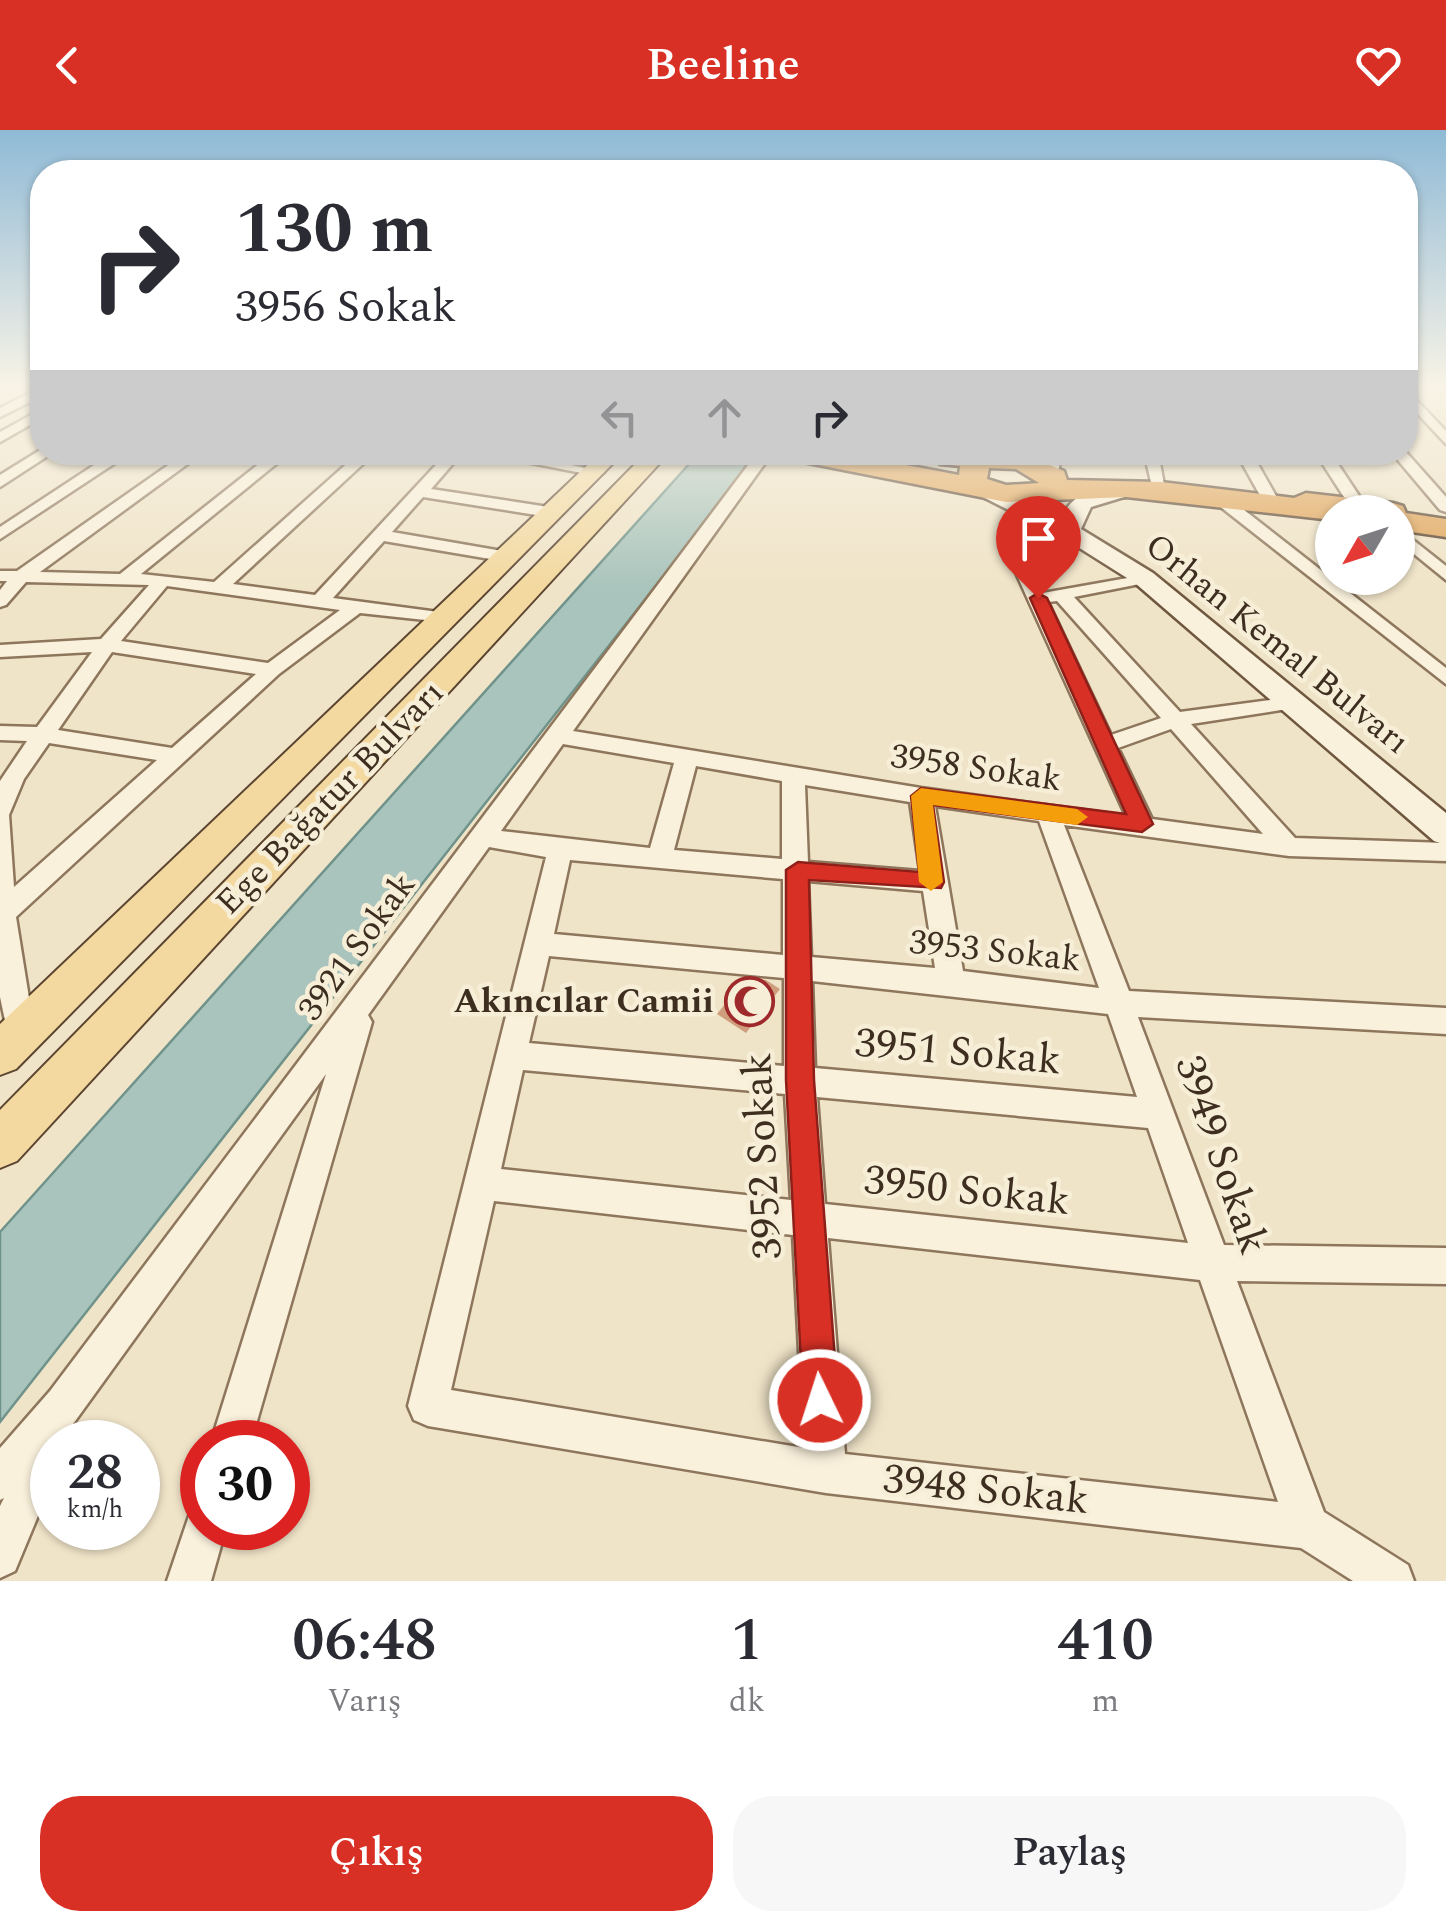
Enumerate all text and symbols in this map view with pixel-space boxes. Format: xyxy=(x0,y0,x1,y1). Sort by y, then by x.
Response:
text: Beeline xyxy=(646,31,800,100)
icon: back xyxy=(40,38,95,93)
icon: heart xyxy=(1351,38,1406,93)
text: 130 m xyxy=(235,177,433,283)
icon: right xyxy=(70,200,200,330)
text: 3956 Sokak xyxy=(235,273,457,342)
icon: left xyxy=(592,390,647,445)
icon: ahead xyxy=(697,390,752,445)
icon: right xyxy=(802,390,857,445)
north arrow xyxy=(1315,495,1415,595)
map controls xyxy=(1315,495,1415,595)
pin xyxy=(996,496,1081,599)
icon: arrive xyxy=(1011,511,1066,566)
street label: Orhan Kemal Bulvarı xyxy=(1133,520,1421,768)
street label: Ege Bağatur Bulvarı xyxy=(203,668,457,928)
street label: 3958 Sokak xyxy=(887,730,1065,806)
street label: 3921 Sokak xyxy=(285,862,429,1032)
street label: 3953 Sokak xyxy=(906,916,1084,986)
place label: Akıncılar Camii xyxy=(454,975,714,1028)
mosque icon: Akıncılar Camii xyxy=(723,975,775,1027)
street label: 3951 Sokak xyxy=(852,1012,1064,1092)
street label: 3949 Sokak xyxy=(1158,1047,1284,1263)
street label: 3952 Sokak xyxy=(726,1051,800,1261)
street label: 3950 Sokak xyxy=(861,1149,1073,1233)
position arrow xyxy=(768,1348,872,1452)
speed limit sign: 30 xyxy=(180,1420,310,1550)
text: 28 xyxy=(67,1435,123,1511)
street label: 3948 Sokak xyxy=(880,1448,1092,1532)
text: km/h xyxy=(67,1491,123,1529)
text: 06:48 xyxy=(292,1595,437,1687)
text: 1 xyxy=(731,1595,763,1687)
text: 410 xyxy=(1057,1595,1154,1687)
text: Varış xyxy=(327,1677,402,1726)
text: dk xyxy=(729,1677,765,1726)
text: m xyxy=(1092,1677,1119,1726)
button: Çıkış xyxy=(40,1796,713,1911)
button: Paylaş xyxy=(733,1796,1406,1911)

